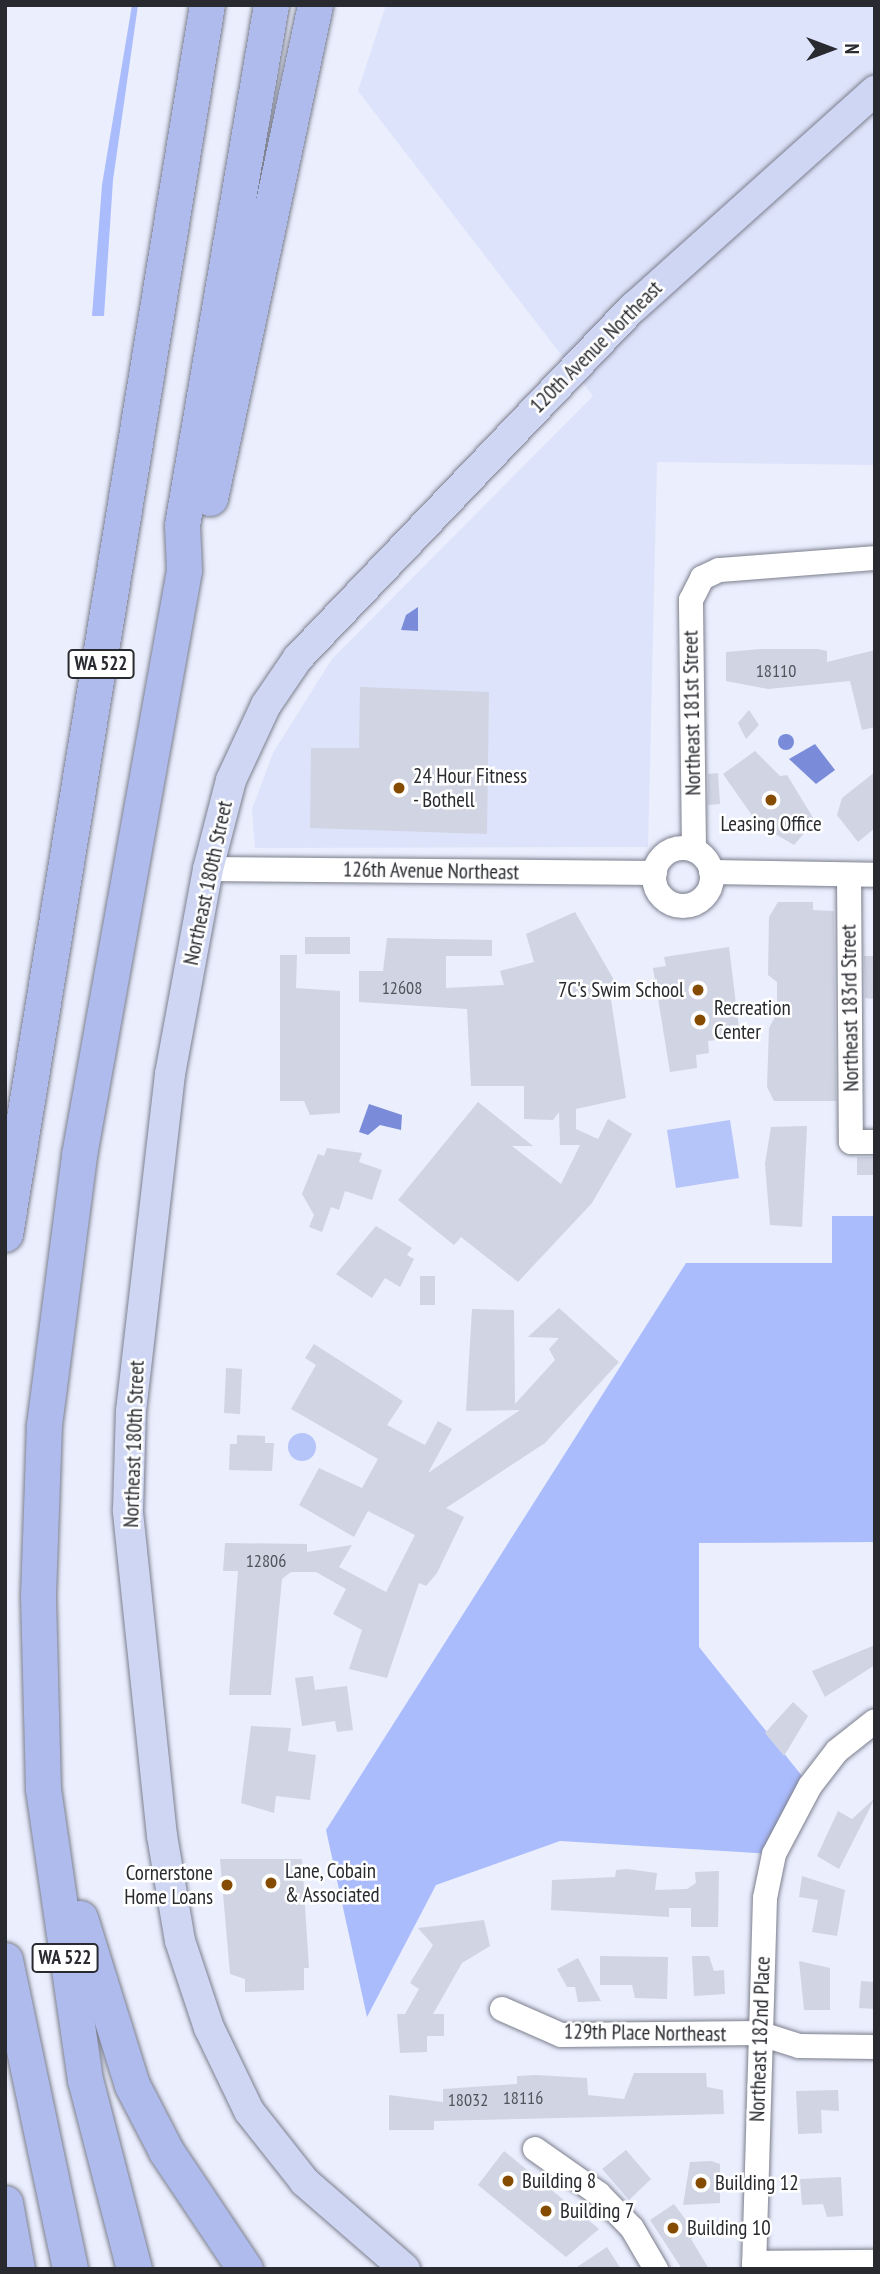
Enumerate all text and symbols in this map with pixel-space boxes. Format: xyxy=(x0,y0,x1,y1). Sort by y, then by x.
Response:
north arrow xyxy=(796,14,866,84)
text: N xyxy=(840,44,864,54)
street label: 120th Avenue Northeast xyxy=(525,276,667,418)
street label: Northeast 181st Street xyxy=(678,630,706,796)
road number: WA 522 xyxy=(66,649,136,680)
house number: 18110 xyxy=(756,660,796,682)
place label: 24 Hour Fitness - Bothell xyxy=(413,763,527,813)
marker: 24 Hour Fitness - Bothell xyxy=(391,780,407,796)
marker: Leasing Office xyxy=(763,792,779,808)
street label: Northeast 180th Street xyxy=(178,799,238,967)
place label: Leasing Office xyxy=(720,811,822,837)
street label: 126th Avenue Northeast xyxy=(342,857,520,885)
street label: Northeast 183rd Street xyxy=(836,924,864,1092)
house number: 12608 xyxy=(382,977,422,999)
place label: 7C's Swim School xyxy=(558,977,684,1003)
marker: 7C's Swim School xyxy=(690,982,706,998)
place label: Recreation Center xyxy=(714,995,791,1045)
marker: Recreation Center xyxy=(692,1012,708,1028)
street label: Northeast 180th Street xyxy=(118,1360,150,1528)
house number: 12806 xyxy=(246,1550,286,1572)
place label: Lane, Cobain & Associated xyxy=(285,1858,380,1908)
place label: Cornerstone Home Loans xyxy=(124,1860,213,1910)
marker: Lane, Cobain & Associated xyxy=(263,1875,279,1891)
marker: Cornerstone Home Loans xyxy=(219,1877,235,1893)
road number: WA 522 xyxy=(30,1942,100,1974)
street label: Northeast 182nd Place xyxy=(745,1956,775,2122)
street label: 129th Place Northeast xyxy=(564,2019,726,2047)
house number: 18116 xyxy=(503,2087,543,2109)
house number: 18032 xyxy=(448,2089,488,2111)
place label: Building 8 xyxy=(522,2168,596,2194)
place label: Building 12 xyxy=(715,2170,799,2196)
marker: Building 8 xyxy=(500,2173,516,2189)
marker: Building 12 xyxy=(693,2175,709,2191)
place label: Building 7 xyxy=(560,2198,634,2224)
marker: Building 7 xyxy=(538,2203,554,2219)
place label: Building 10 xyxy=(687,2215,771,2241)
marker: Building 10 xyxy=(665,2220,681,2236)

